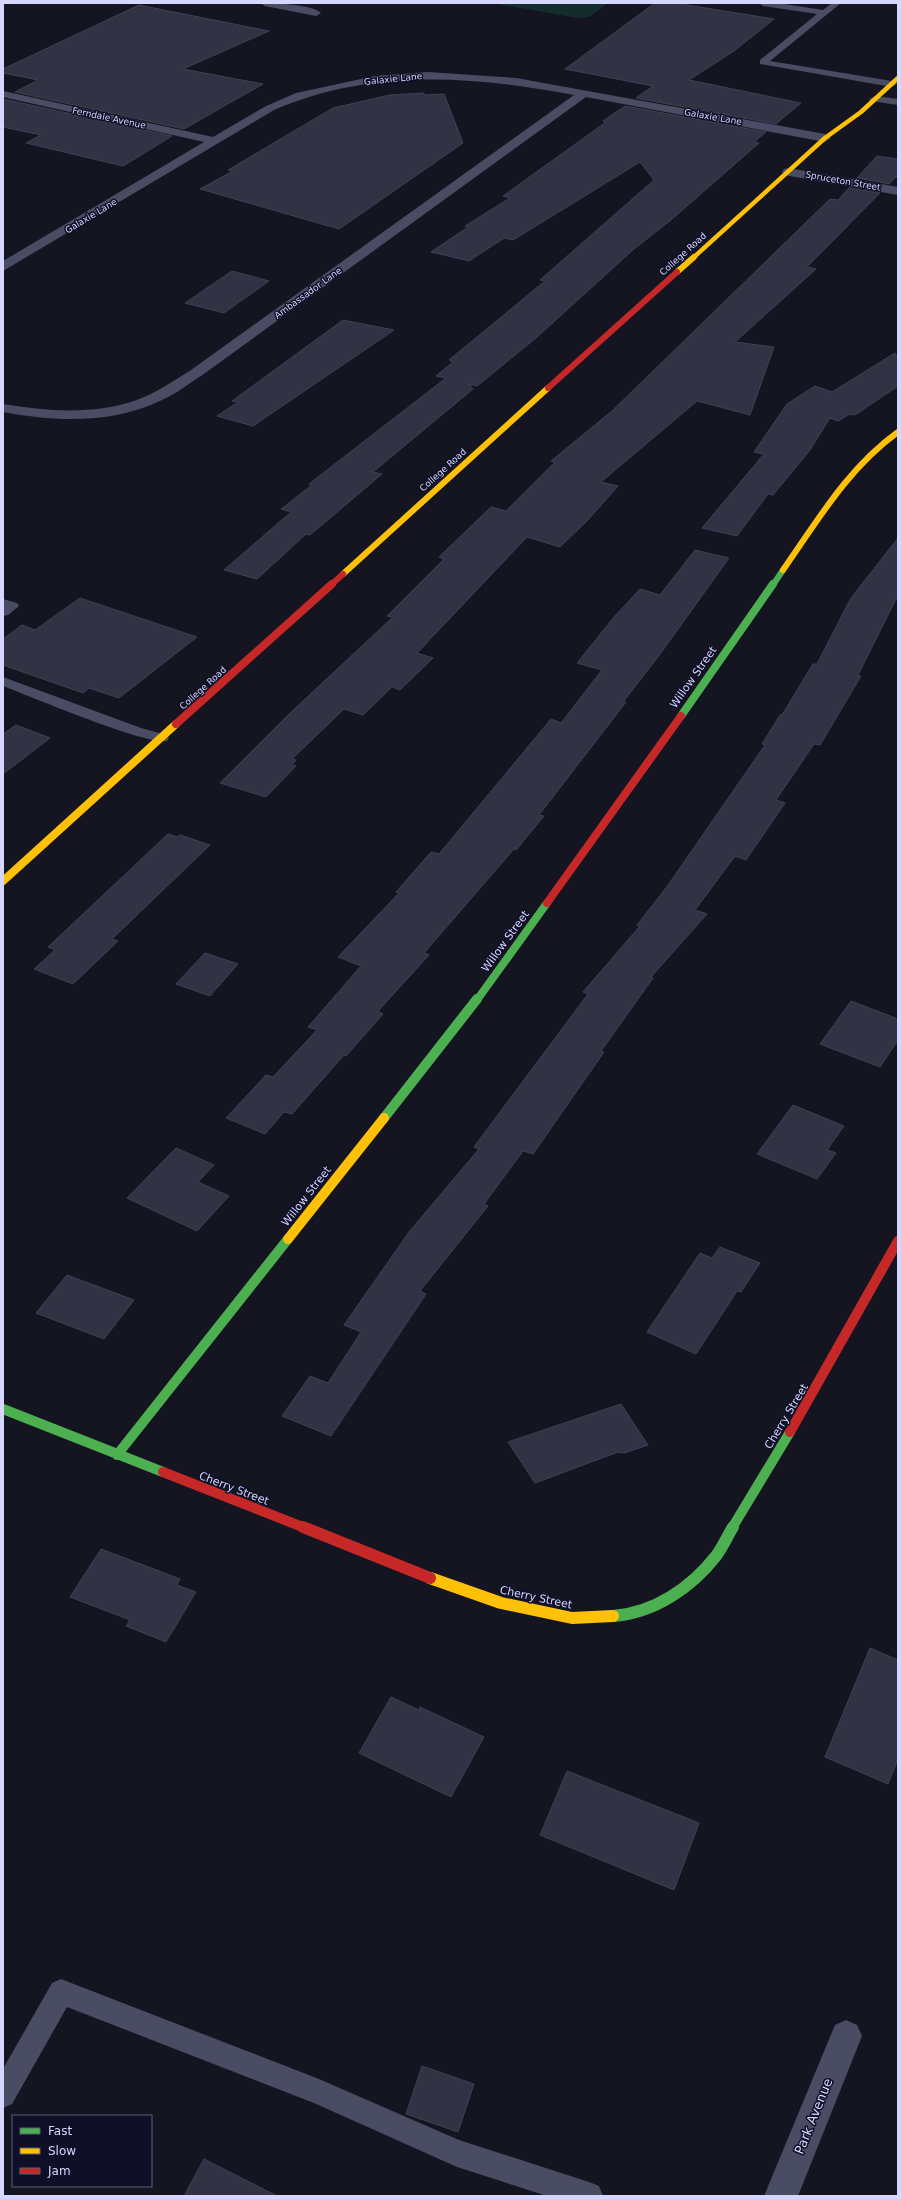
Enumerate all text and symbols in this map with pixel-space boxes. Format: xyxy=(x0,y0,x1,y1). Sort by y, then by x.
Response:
street label: Galaxie Lane xyxy=(363,71,423,87)
street label: Ferndale Avenue xyxy=(71,105,147,131)
street label: Galaxie Lane xyxy=(683,107,743,127)
street label: Spruceton Street xyxy=(805,169,882,193)
street label: Galaxie Lane xyxy=(63,196,119,235)
street label: College Road xyxy=(658,231,708,277)
street label: Ambassador Lane xyxy=(272,265,344,321)
street label: College Road xyxy=(418,447,468,493)
street label: Willow Street xyxy=(667,643,720,711)
street label: College Road xyxy=(178,665,228,711)
street label: Willow Street xyxy=(479,908,532,974)
street label: Willow Street xyxy=(279,1163,334,1229)
street label: Cherry Street xyxy=(762,1381,811,1451)
street label: Cherry Street xyxy=(197,1469,271,1508)
street label: Cherry Street xyxy=(498,1583,574,1612)
street label: Park Avenue xyxy=(791,2076,836,2156)
legend xyxy=(12,2115,152,2187)
text: Fast xyxy=(48,2124,72,2138)
text: Slow xyxy=(48,2144,76,2158)
text: Jam xyxy=(47,2164,71,2178)

